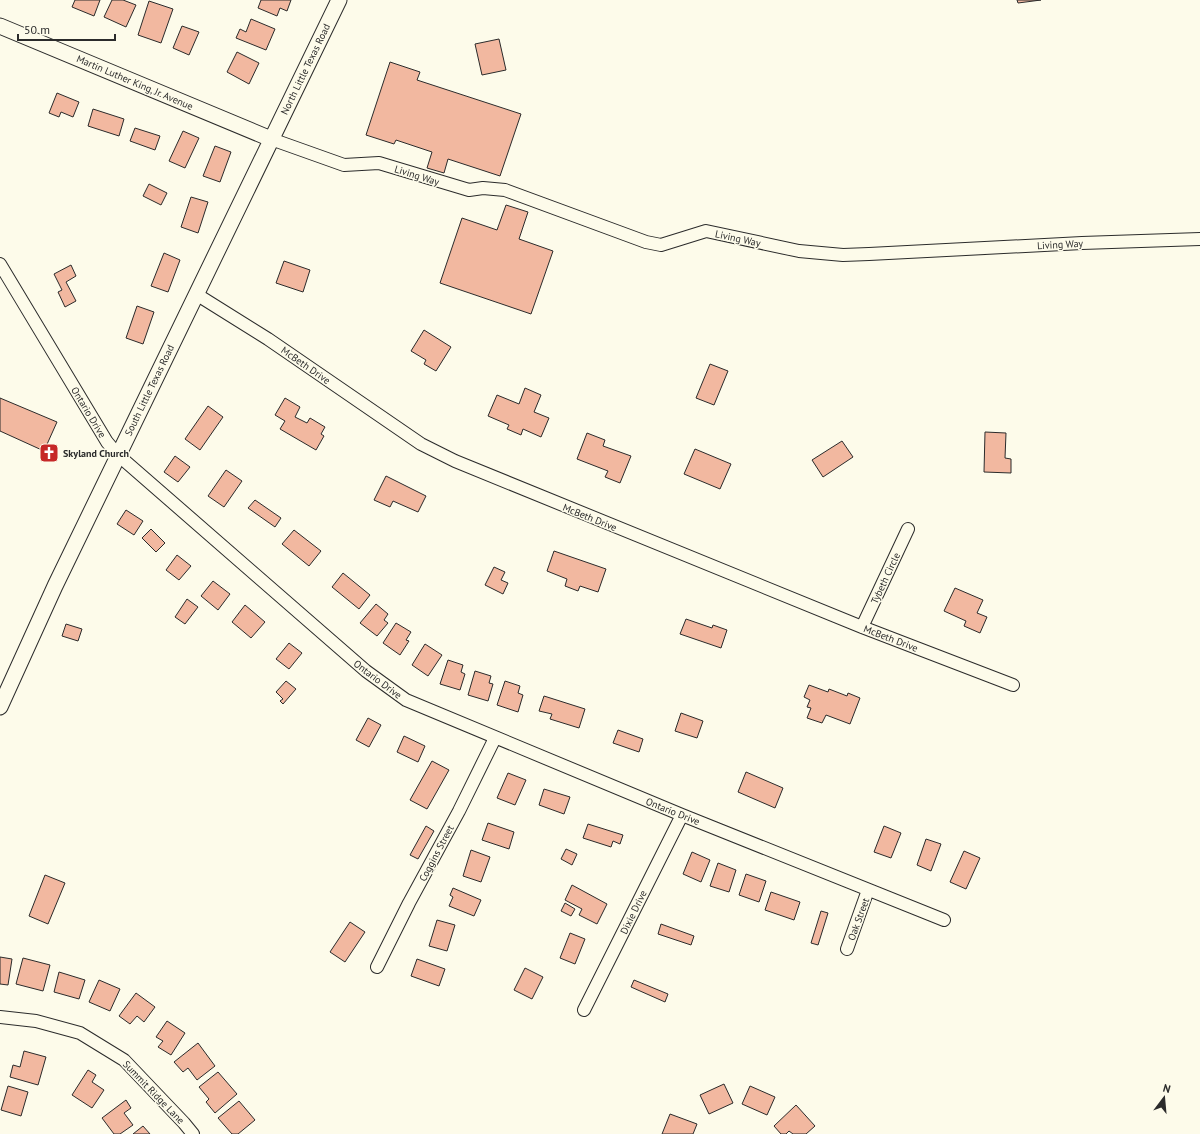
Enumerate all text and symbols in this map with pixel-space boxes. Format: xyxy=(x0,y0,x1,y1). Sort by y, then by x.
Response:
scale bar xyxy=(18,16,115,42)
text: 50 m xyxy=(24,22,50,37)
street label: North Little Texas Road xyxy=(278,22,333,117)
street label: Martin Luther King, Jr. Avenue xyxy=(74,52,195,113)
street label: Living Way xyxy=(393,163,441,189)
street label: Living Way xyxy=(714,227,762,250)
street label: Living Way xyxy=(1037,237,1084,252)
street label: South Little Texas Road xyxy=(122,342,177,438)
street label: McBeth Drive xyxy=(279,344,333,387)
street label: Ontario Drive xyxy=(68,384,109,440)
church icon: Skyland Church xyxy=(38,442,60,464)
place label: Skyland Church xyxy=(63,447,129,460)
street label: McBeth Drive xyxy=(561,501,619,534)
street label: Tybeth Circle xyxy=(868,550,903,606)
street label: McBeth Drive xyxy=(862,622,920,655)
street label: Ontario Drive xyxy=(351,657,404,702)
street label: Ontario Drive xyxy=(644,795,702,828)
street label: Coggins Street xyxy=(416,822,457,884)
street label: Dixie Drive xyxy=(617,888,650,936)
street label: Oak Street xyxy=(845,895,872,942)
street label: Summit Ridge Lane xyxy=(120,1058,187,1127)
north arrow xyxy=(1144,1078,1184,1118)
text: N xyxy=(1161,1081,1172,1096)

